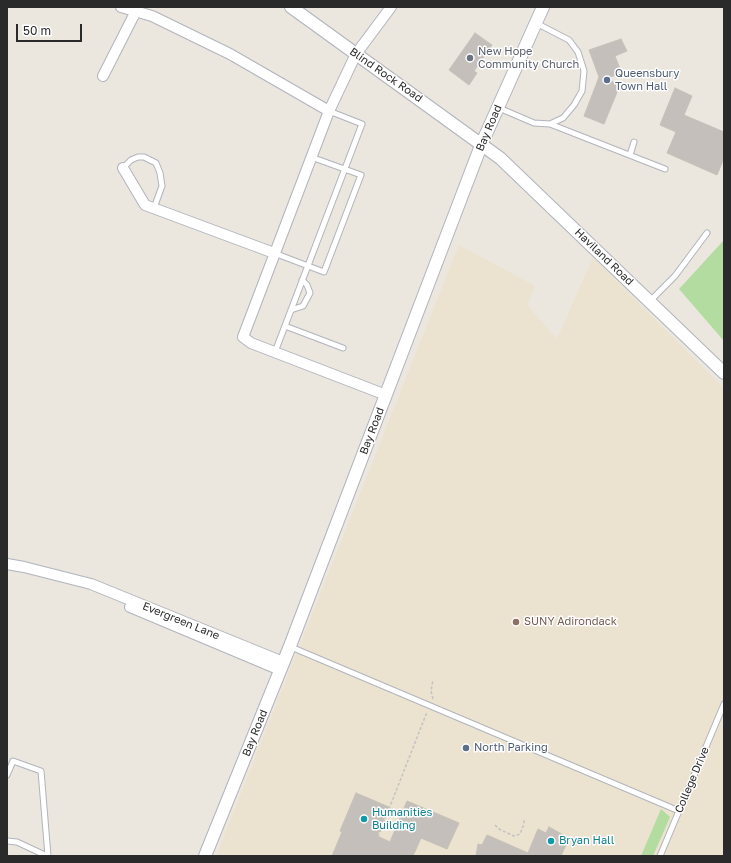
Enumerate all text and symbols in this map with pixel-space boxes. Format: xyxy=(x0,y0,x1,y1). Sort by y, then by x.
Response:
scale bar xyxy=(18,16,84,42)
text: 50 m xyxy=(23,23,51,38)
street label: Blind Rock Road xyxy=(347,45,425,105)
place label: New Hope Community Church xyxy=(478,45,579,71)
marker: New Hope Community Church xyxy=(465,53,475,63)
place label: Queensbury Town Hall xyxy=(615,67,679,93)
marker: Queensbury Town Hall xyxy=(602,75,612,85)
street label: Bay Road xyxy=(473,103,505,153)
street label: Haviland Road xyxy=(572,226,636,288)
street label: Bay Road xyxy=(357,406,387,456)
street label: Evergreen Lane xyxy=(140,600,222,642)
place label: SUNY Adirondack xyxy=(524,615,617,629)
marker: SUNY Adirondack xyxy=(511,617,521,627)
street label: Bay Road xyxy=(240,708,270,758)
place label: North Parking xyxy=(474,741,548,755)
marker: North Parking xyxy=(461,743,471,753)
street label: College Drive xyxy=(672,745,712,815)
place label: Humanities Building xyxy=(372,806,432,832)
marker: Humanities Building xyxy=(359,814,369,824)
place label: Bryan Hall xyxy=(559,834,614,848)
marker: Bryan Hall xyxy=(546,836,556,846)

